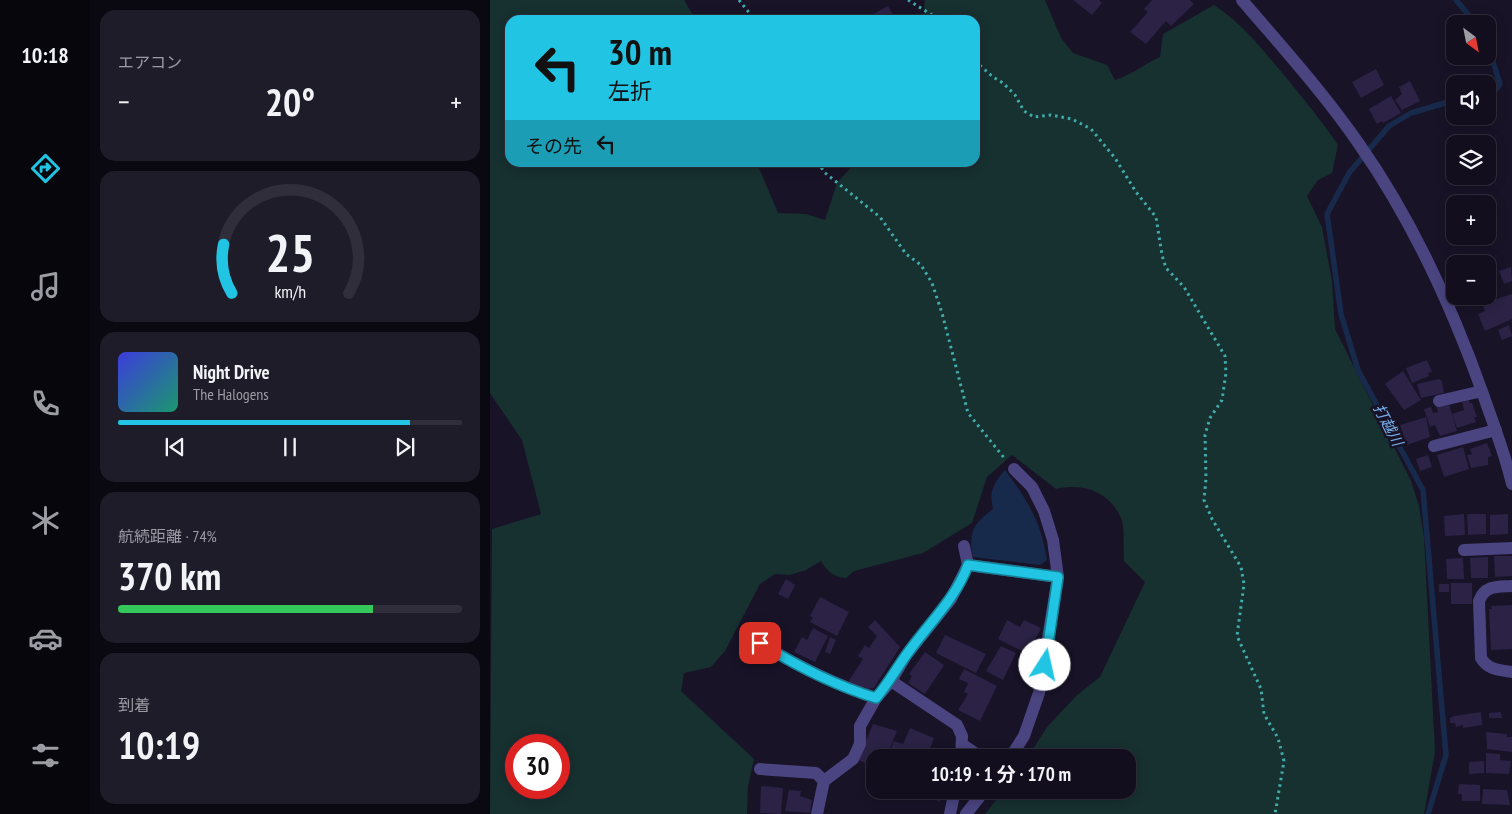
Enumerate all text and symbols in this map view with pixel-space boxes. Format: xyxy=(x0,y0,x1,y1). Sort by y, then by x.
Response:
north arrow xyxy=(1446,15,1496,65)
map controls xyxy=(1446,15,1496,305)
text: 30 m xyxy=(608,29,672,75)
icon: left xyxy=(525,35,590,100)
text: 10:18 xyxy=(21,41,69,69)
text: エアコン xyxy=(118,52,182,72)
button: sound xyxy=(1446,75,1496,125)
text: 20° xyxy=(265,77,315,126)
text: 左折 xyxy=(608,77,652,105)
text: − xyxy=(118,83,130,120)
text: + xyxy=(450,83,462,120)
icon: left xyxy=(592,130,620,158)
text: その先 xyxy=(525,134,582,158)
button: layers xyxy=(1446,135,1496,185)
icon: directions xyxy=(28,151,63,186)
button: + xyxy=(1446,195,1496,245)
text: 25 xyxy=(265,219,315,286)
button: − xyxy=(1446,255,1496,305)
icon: music xyxy=(28,269,63,304)
text: km/h xyxy=(274,280,306,303)
text: Night Drive xyxy=(193,360,270,384)
text: The Halogens xyxy=(193,384,269,404)
icon: phone xyxy=(28,386,63,421)
water label: 打越川 xyxy=(1369,400,1408,451)
icon: previous xyxy=(161,433,189,461)
icon: pause xyxy=(276,433,304,461)
icon: next xyxy=(391,433,419,461)
icon: climate xyxy=(28,503,63,538)
text: 航続距離 · 74% xyxy=(118,526,217,546)
text: 370 km xyxy=(118,551,221,600)
icon: car xyxy=(28,621,63,656)
pin xyxy=(739,622,781,664)
icon: arrive xyxy=(746,629,774,657)
position arrow xyxy=(1018,638,1070,690)
text: 到着 xyxy=(118,695,150,715)
text: 10:19 xyxy=(118,720,200,769)
speed limit sign: 30 xyxy=(505,734,570,799)
icon: filters xyxy=(28,738,63,773)
text: 10:19 · 1 分 · 170 m xyxy=(931,762,1071,786)

